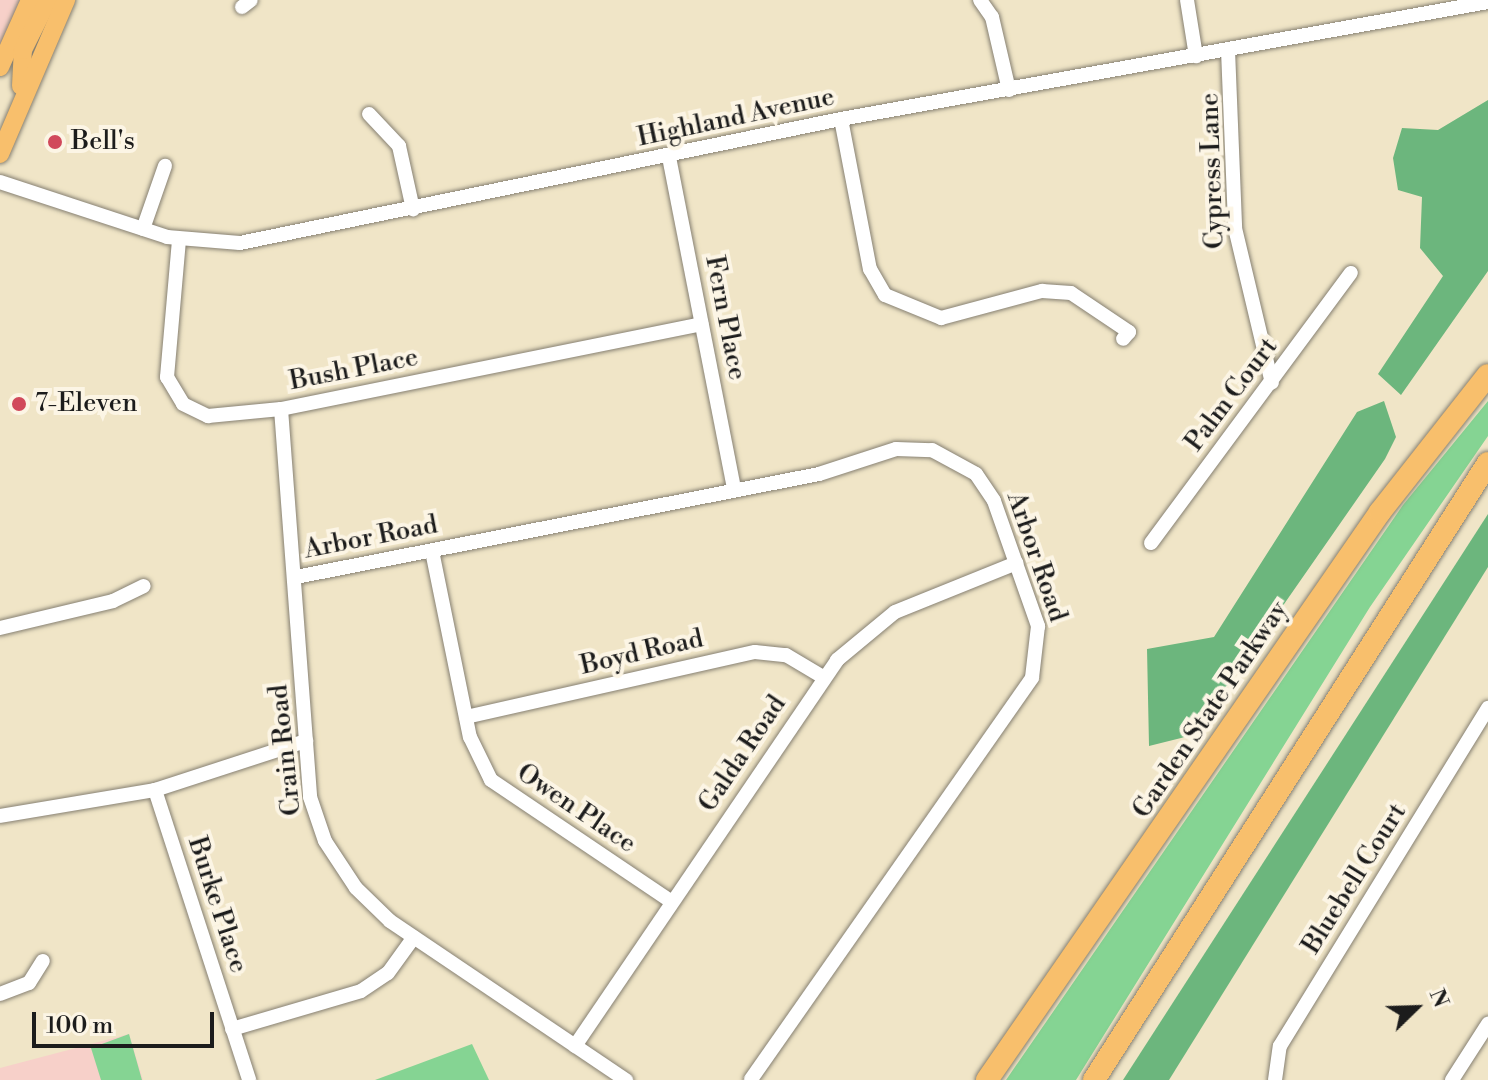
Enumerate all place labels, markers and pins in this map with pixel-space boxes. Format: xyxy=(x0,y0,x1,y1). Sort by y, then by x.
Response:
place label: Bell's xyxy=(71,126,135,158)
marker: Bell's xyxy=(46,133,64,151)
place label: 7-Eleven xyxy=(35,388,137,420)
marker: 7-Eleven xyxy=(10,395,28,413)

